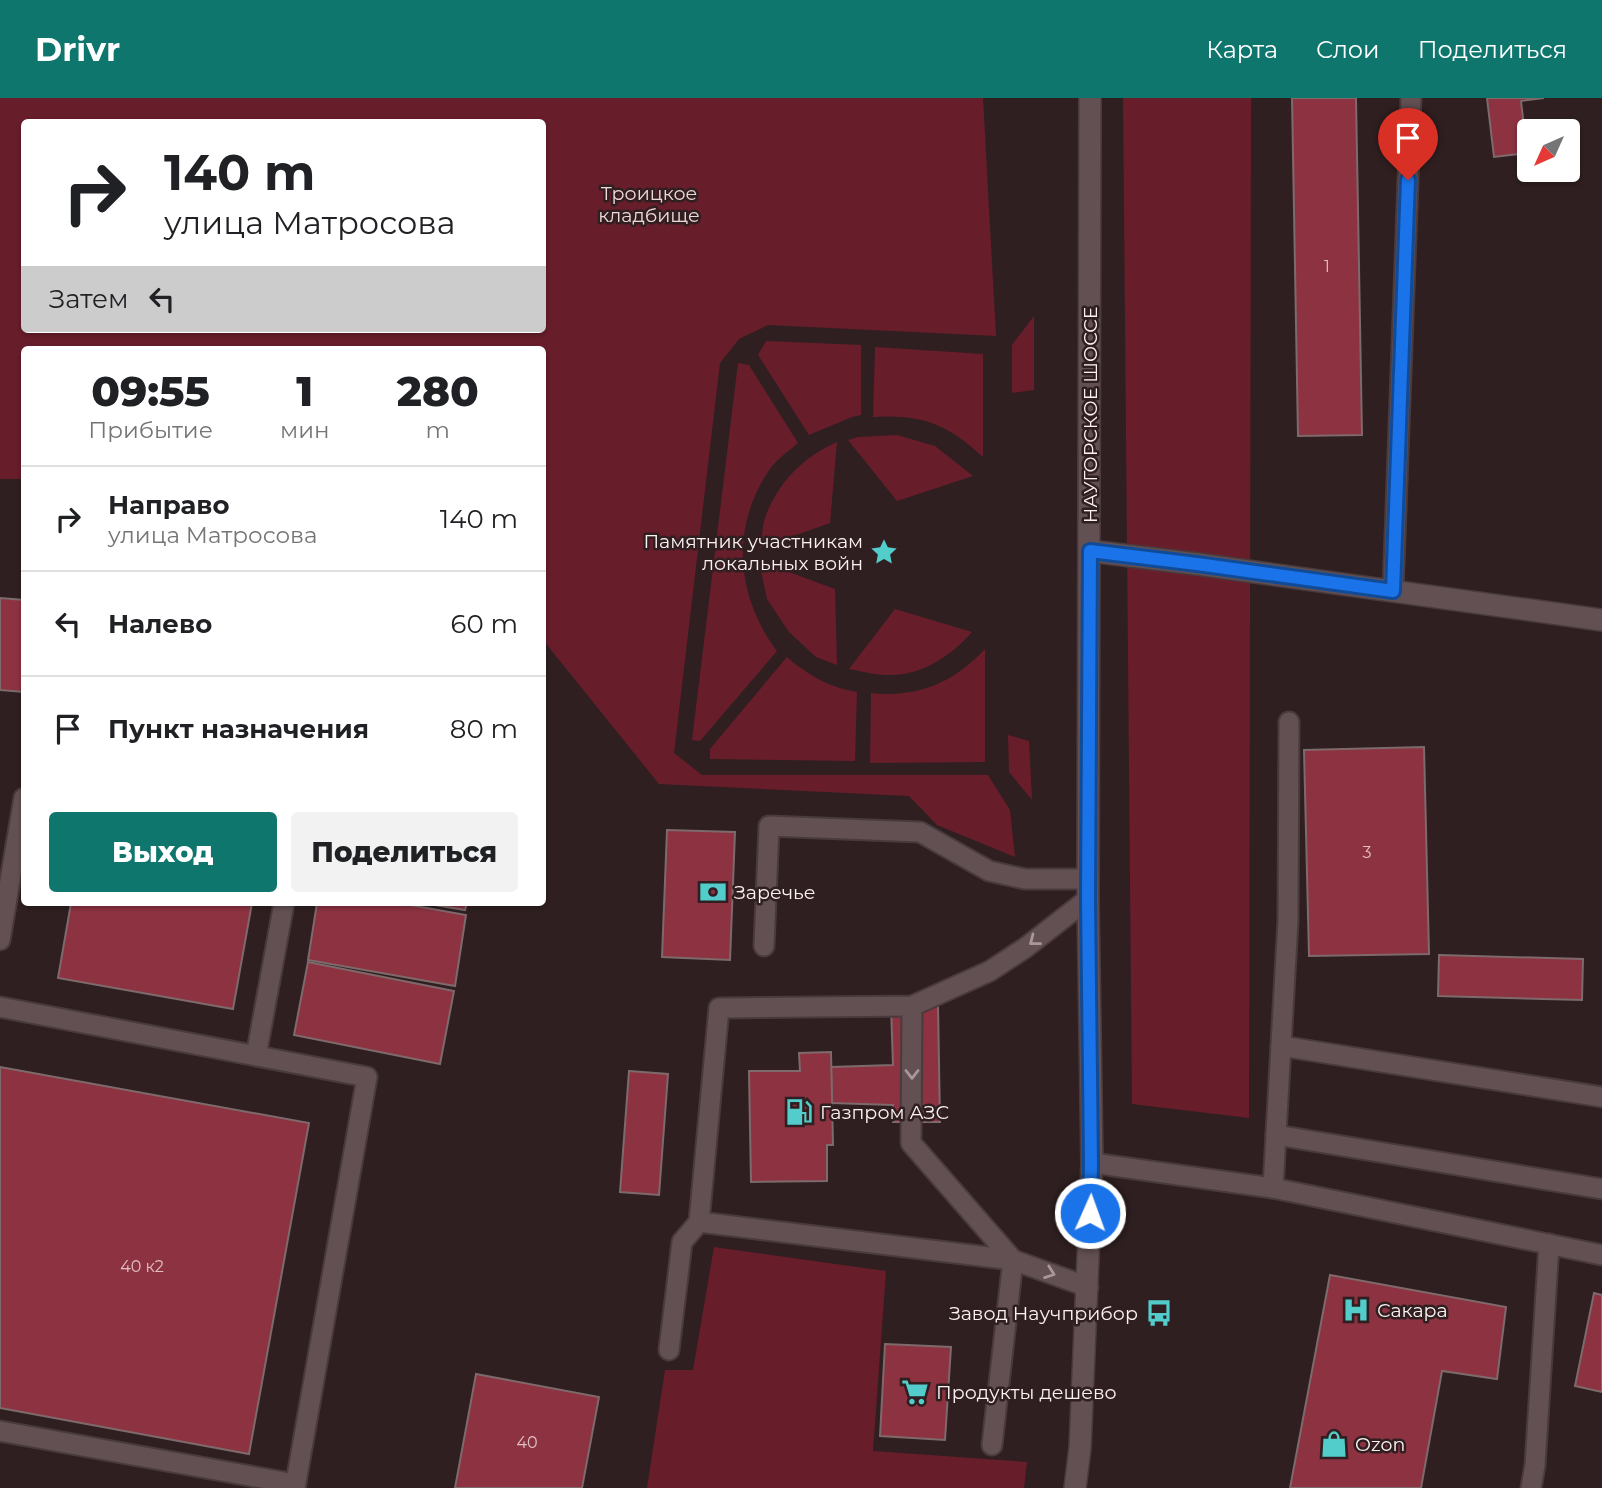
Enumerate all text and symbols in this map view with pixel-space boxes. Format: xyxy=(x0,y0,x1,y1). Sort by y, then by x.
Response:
text: Drivr xyxy=(35,29,120,69)
text: Карта xyxy=(1206,35,1278,64)
text: Слои xyxy=(1316,35,1380,64)
text: Поделиться xyxy=(1418,35,1567,64)
pin xyxy=(1378,108,1438,180)
icon: arrive xyxy=(1389,119,1427,157)
north arrow xyxy=(1517,119,1580,182)
map controls xyxy=(1517,119,1580,182)
text: 140 m xyxy=(164,143,316,202)
icon: right xyxy=(49,147,140,238)
park label: Троицкое кладбище xyxy=(598,182,700,227)
text: улица Матросова xyxy=(164,203,455,242)
house number: 1 xyxy=(1324,257,1330,276)
icon: left xyxy=(143,280,181,318)
text: Затем xyxy=(49,283,129,315)
street label: НАУГОРСКОЕ ШОССЕ xyxy=(1079,307,1102,523)
text: 09:55 xyxy=(91,365,210,417)
text: 1 xyxy=(296,365,313,417)
text: 280 xyxy=(397,365,479,417)
text: Прибытие xyxy=(88,416,213,444)
text: мин xyxy=(280,416,330,444)
text: m xyxy=(426,416,450,444)
text: Направо xyxy=(108,489,229,521)
icon: right xyxy=(49,500,87,538)
text: 140 m xyxy=(440,503,518,535)
text: улица Матросова xyxy=(108,521,317,549)
place label: Памятник участникам локальных войн xyxy=(643,530,863,575)
place icon: Памятник участникам локальных войн xyxy=(869,537,899,567)
icon: left xyxy=(49,605,87,643)
text: Налево xyxy=(108,608,212,640)
text: 60 m xyxy=(451,608,518,640)
icon: arrive xyxy=(49,710,87,748)
text: Пункт назначения xyxy=(108,713,369,745)
text: 80 m xyxy=(450,713,518,745)
button: Выход xyxy=(49,812,277,892)
button: Поделиться xyxy=(291,812,518,892)
house number: 3 xyxy=(1362,843,1372,862)
bank icon: Заречье xyxy=(698,877,728,907)
place label: Заречье xyxy=(734,881,815,904)
one-way arrow xyxy=(1030,933,1042,946)
one-way arrow xyxy=(904,1069,920,1080)
fuel station icon: Газпром АЗС xyxy=(784,1097,814,1127)
place label: Газпром АЗС xyxy=(820,1101,949,1124)
position arrow xyxy=(1053,1176,1127,1250)
house number: 40 к2 xyxy=(120,1257,164,1276)
one-way arrow xyxy=(1044,1265,1056,1279)
hospital icon: Сакара xyxy=(1341,1295,1371,1325)
bus stop icon: Завод Научприбор xyxy=(1144,1298,1174,1328)
place label: Сакара xyxy=(1377,1299,1448,1322)
place label: Завод Научприбор xyxy=(949,1302,1138,1325)
supermarket icon: Продукты дешево xyxy=(900,1377,930,1407)
place label: Продукты дешево xyxy=(936,1381,1117,1404)
shop icon: Ozon xyxy=(1319,1429,1349,1459)
house number: 40 xyxy=(516,1433,538,1452)
place label: Ozon xyxy=(1355,1433,1405,1456)

